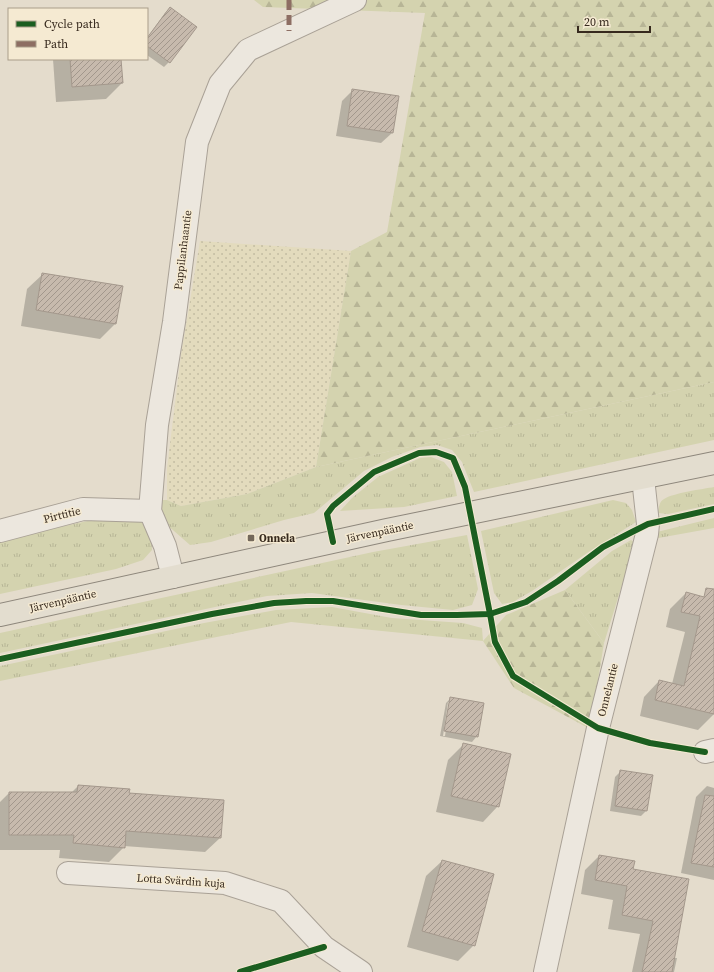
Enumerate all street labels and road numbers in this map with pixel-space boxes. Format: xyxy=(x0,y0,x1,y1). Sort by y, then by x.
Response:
street label: Pappilanhaantie xyxy=(171,209,195,291)
street label: Pirttitie xyxy=(42,503,82,527)
street label: Järvenpääntie xyxy=(344,517,415,547)
street label: Järvenpääntie xyxy=(27,586,98,616)
street label: Onnelantie xyxy=(594,661,622,718)
street label: Lotta Svärdin kuja xyxy=(136,870,226,892)

